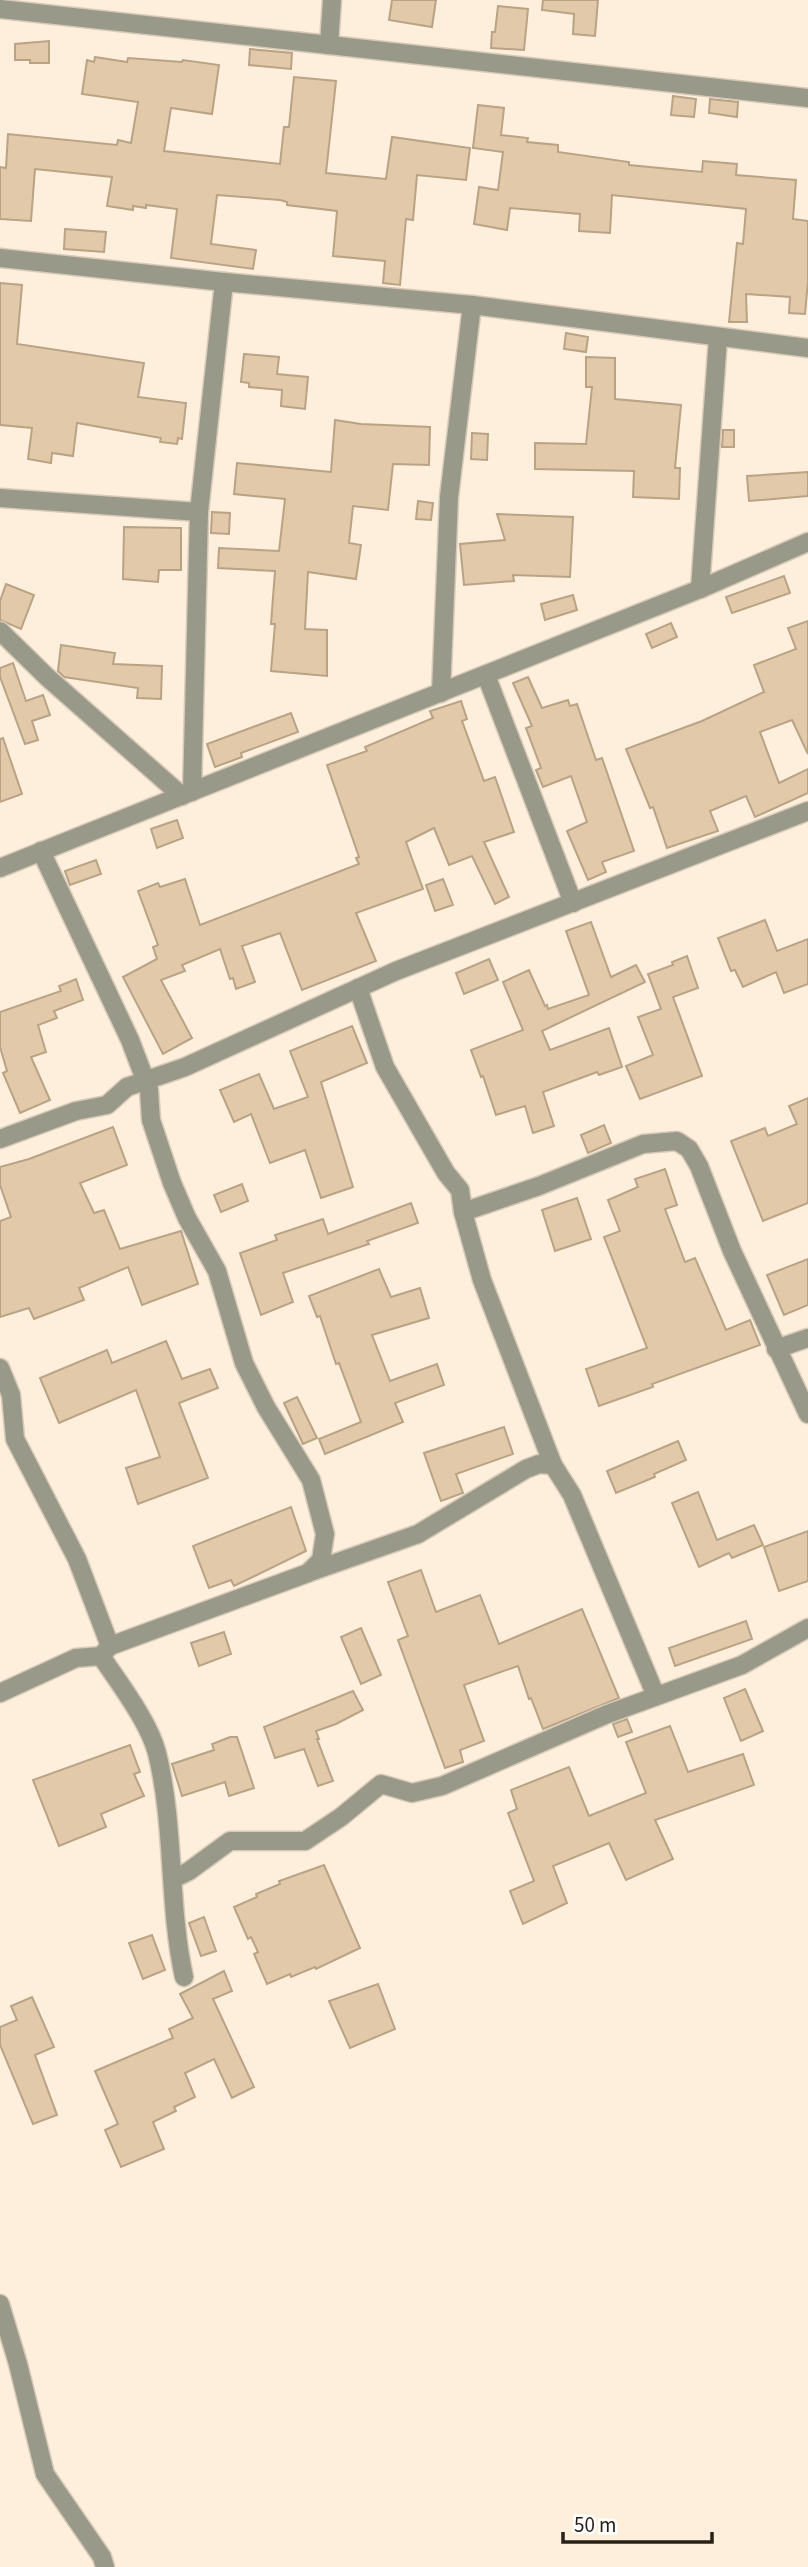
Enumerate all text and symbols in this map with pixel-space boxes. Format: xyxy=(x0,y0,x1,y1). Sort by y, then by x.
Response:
scale bar xyxy=(563,2500,712,2544)
text: 50 m xyxy=(574,2510,616,2540)

